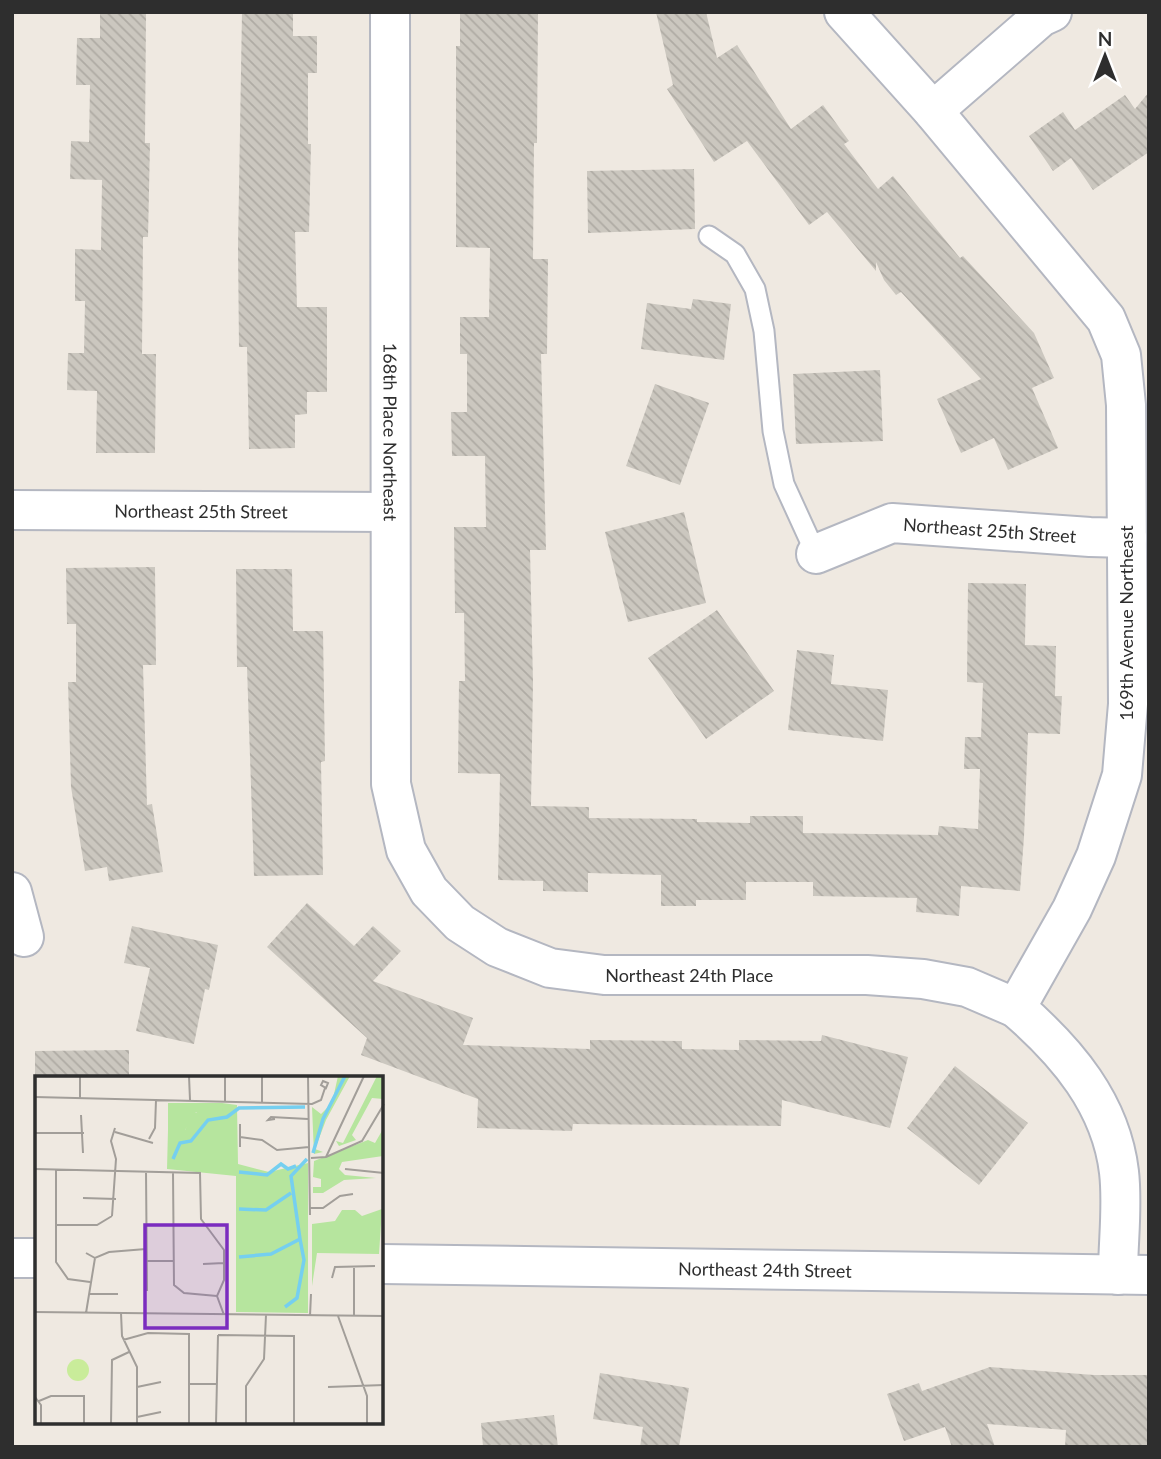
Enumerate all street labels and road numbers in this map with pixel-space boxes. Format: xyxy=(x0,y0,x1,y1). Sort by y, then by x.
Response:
street label: 168th Place Northeast xyxy=(379,343,402,522)
street label: Northeast 25th Street xyxy=(114,500,288,522)
street label: Northeast 25th Street xyxy=(902,513,1078,547)
street label: 169th Avenue Northeast xyxy=(1115,525,1137,721)
street label: Northeast 24th Place xyxy=(605,964,773,986)
street label: Northeast 24th Street xyxy=(678,1257,852,1282)

